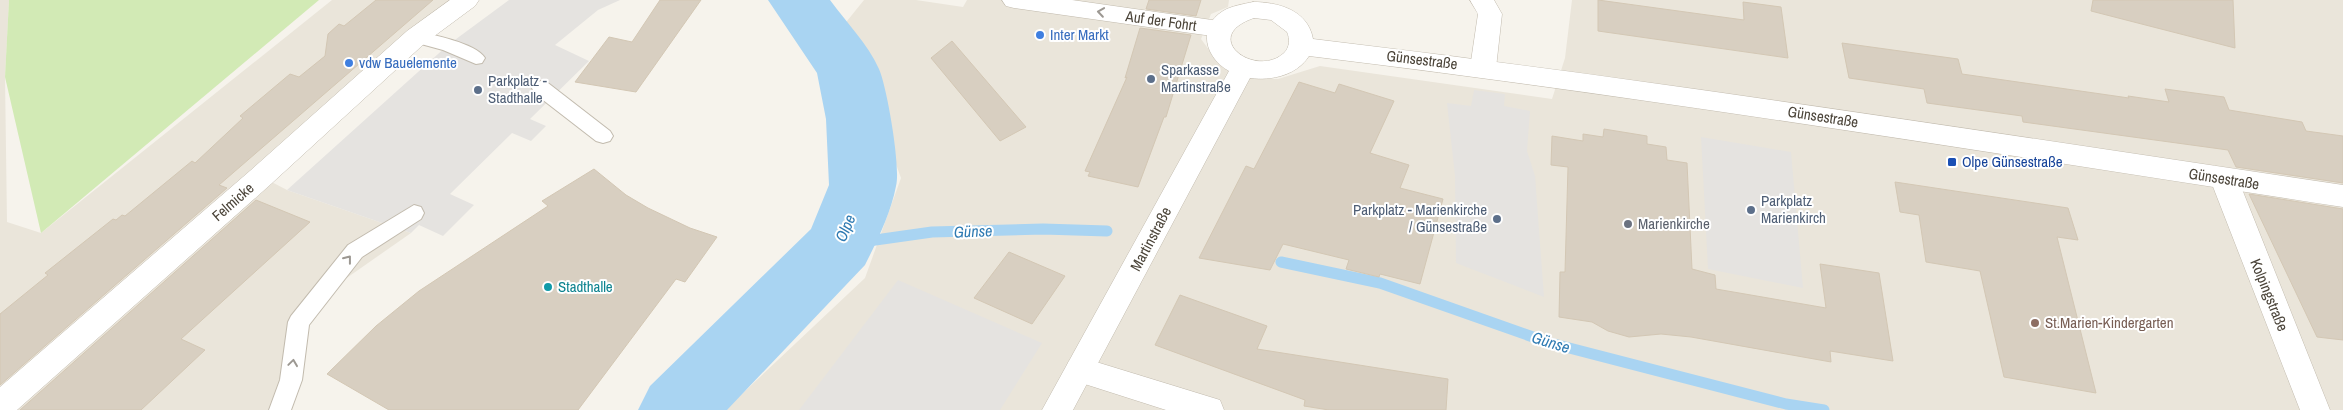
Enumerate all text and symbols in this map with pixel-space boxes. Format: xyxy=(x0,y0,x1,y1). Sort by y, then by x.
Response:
street label: Auf der Fohrt xyxy=(1123,5,1198,36)
one-way arrow xyxy=(1097,7,1105,18)
place label: Inter Markt xyxy=(1050,24,1109,45)
marker: Inter Markt xyxy=(1034,29,1046,41)
street label: Günsestraße xyxy=(1385,45,1459,74)
place label: vdw Bauelemente xyxy=(359,52,457,73)
marker: vdw Bauelemente xyxy=(343,57,355,69)
place label: Sparkasse Martinstraße xyxy=(1161,59,1231,97)
place label: Parkplatz - Stadthalle xyxy=(488,70,547,108)
marker: Sparkasse Martinstraße xyxy=(1145,73,1157,85)
marker: Parkplatz - Stadthalle xyxy=(472,84,484,96)
street label: Günsestraße xyxy=(1786,101,1860,132)
place label: Olpe Günsestraße xyxy=(1962,151,2063,172)
marker: Olpe Günsestraße xyxy=(1946,156,1958,168)
street label: Günsestraße xyxy=(2187,163,2261,194)
street label: Felmicke xyxy=(207,177,258,226)
place label: Parkplatz Marienkirch xyxy=(1761,190,1826,228)
place label: Parkplatz - Marienkirche / Günsestraße xyxy=(1353,199,1487,237)
street label: Martinstraße xyxy=(1125,203,1176,274)
marker: Parkplatz Marienkirch xyxy=(1745,204,1757,216)
water label: Olpe xyxy=(829,211,861,245)
marker: Parkplatz - Marienkirche / Günsestraße xyxy=(1491,213,1503,225)
place label: Marienkirche xyxy=(1638,213,1710,234)
marker: Marienkirche xyxy=(1622,218,1634,230)
water label: Günse xyxy=(953,219,993,243)
one-way arrow xyxy=(342,255,351,265)
street label: Kolpingstraße xyxy=(2245,255,2294,334)
place label: Stadthalle xyxy=(558,276,613,297)
marker: Stadthalle xyxy=(542,281,554,293)
place label: St.Marien-Kindergarten xyxy=(2045,312,2174,333)
marker: St.Marien-Kindergarten xyxy=(2029,317,2041,329)
water label: Günse xyxy=(1529,326,1573,358)
one-way arrow xyxy=(288,359,298,368)

